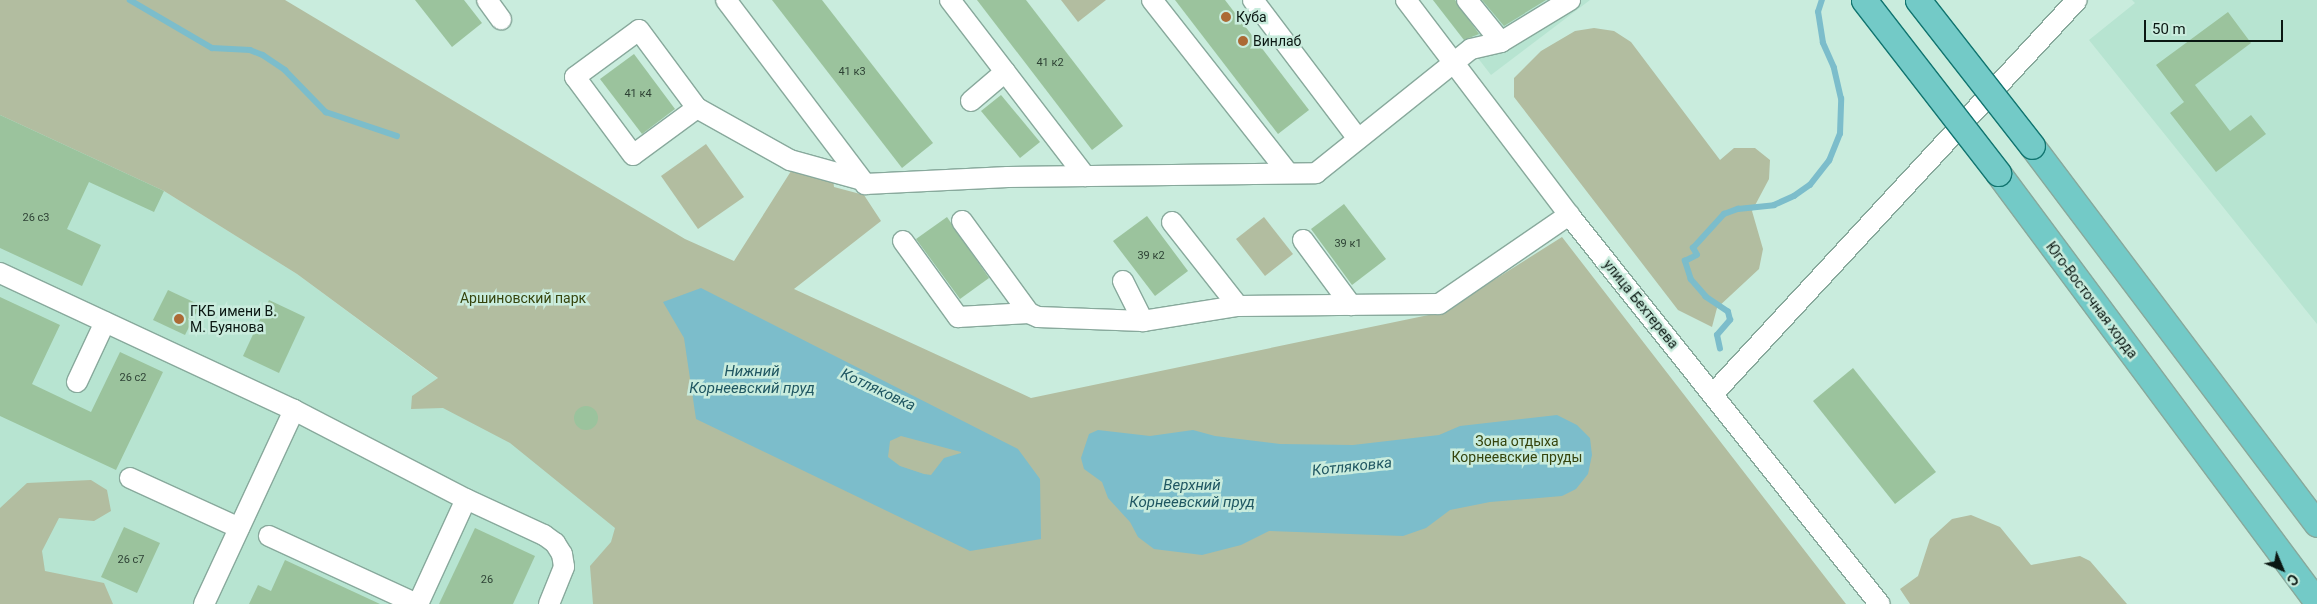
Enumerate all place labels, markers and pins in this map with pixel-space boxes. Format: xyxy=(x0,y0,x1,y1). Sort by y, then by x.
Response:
place label: Куба xyxy=(1236,9,1267,25)
marker: Куба xyxy=(1220,11,1232,23)
place label: Винлаб xyxy=(1253,33,1301,49)
marker: Винлаб xyxy=(1237,35,1249,47)
place label: ГКБ имени В. М. Буянова xyxy=(190,303,277,336)
marker: ГКБ имени В. М. Буянова xyxy=(172,312,186,326)

